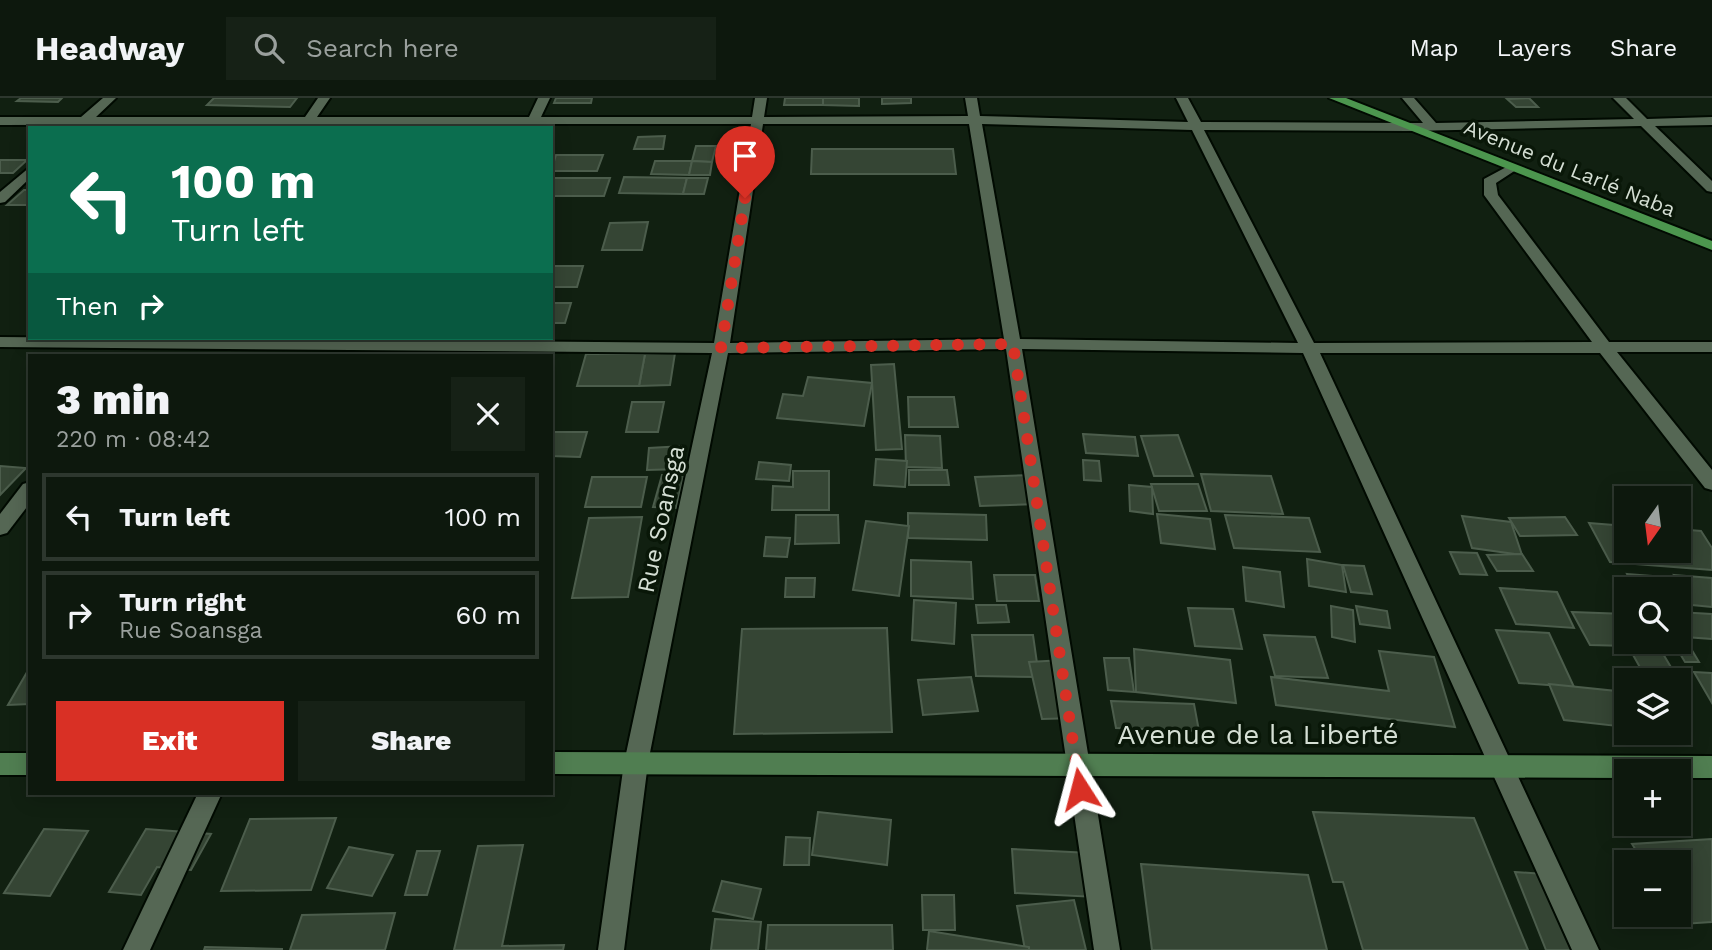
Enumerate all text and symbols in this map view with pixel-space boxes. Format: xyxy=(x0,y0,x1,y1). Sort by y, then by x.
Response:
search box xyxy=(226,17,716,80)
text: Headway xyxy=(35,29,184,68)
icon: search xyxy=(250,29,288,67)
text: Search here xyxy=(306,33,459,63)
text: Map xyxy=(1410,34,1458,62)
text: Layers xyxy=(1496,34,1572,62)
text: Share xyxy=(1610,34,1677,62)
street label: Avenue du Larlé Naba xyxy=(1461,114,1679,222)
pin xyxy=(715,126,775,198)
icon: arrive xyxy=(726,137,764,175)
text: 100 m xyxy=(171,152,315,210)
icon: left xyxy=(56,154,147,245)
text: Turn left xyxy=(171,211,304,249)
icon: right xyxy=(132,287,170,325)
text: Then xyxy=(56,291,118,321)
text: 3 min xyxy=(56,375,170,424)
button: close xyxy=(451,377,525,451)
text: 220 m · 08:42 xyxy=(56,426,211,453)
street label: Rue Soansga xyxy=(632,443,690,595)
north arrow xyxy=(1614,486,1690,564)
map controls xyxy=(1614,486,1691,927)
icon: left xyxy=(60,498,98,536)
text: Turn left xyxy=(119,502,230,532)
text: 100 m xyxy=(445,502,521,532)
button: search xyxy=(1614,577,1691,654)
text: Turn right xyxy=(119,587,246,617)
icon: right xyxy=(60,596,98,634)
text: 60 m xyxy=(455,600,521,630)
text: Rue Soansga xyxy=(119,617,263,644)
button: layers xyxy=(1614,668,1691,745)
button: Exit xyxy=(56,701,284,781)
button: Share xyxy=(298,701,525,781)
street label: Avenue de la Liberté xyxy=(1117,718,1399,751)
position arrow xyxy=(1043,752,1117,826)
button: + xyxy=(1614,759,1691,836)
button: − xyxy=(1614,850,1691,927)

